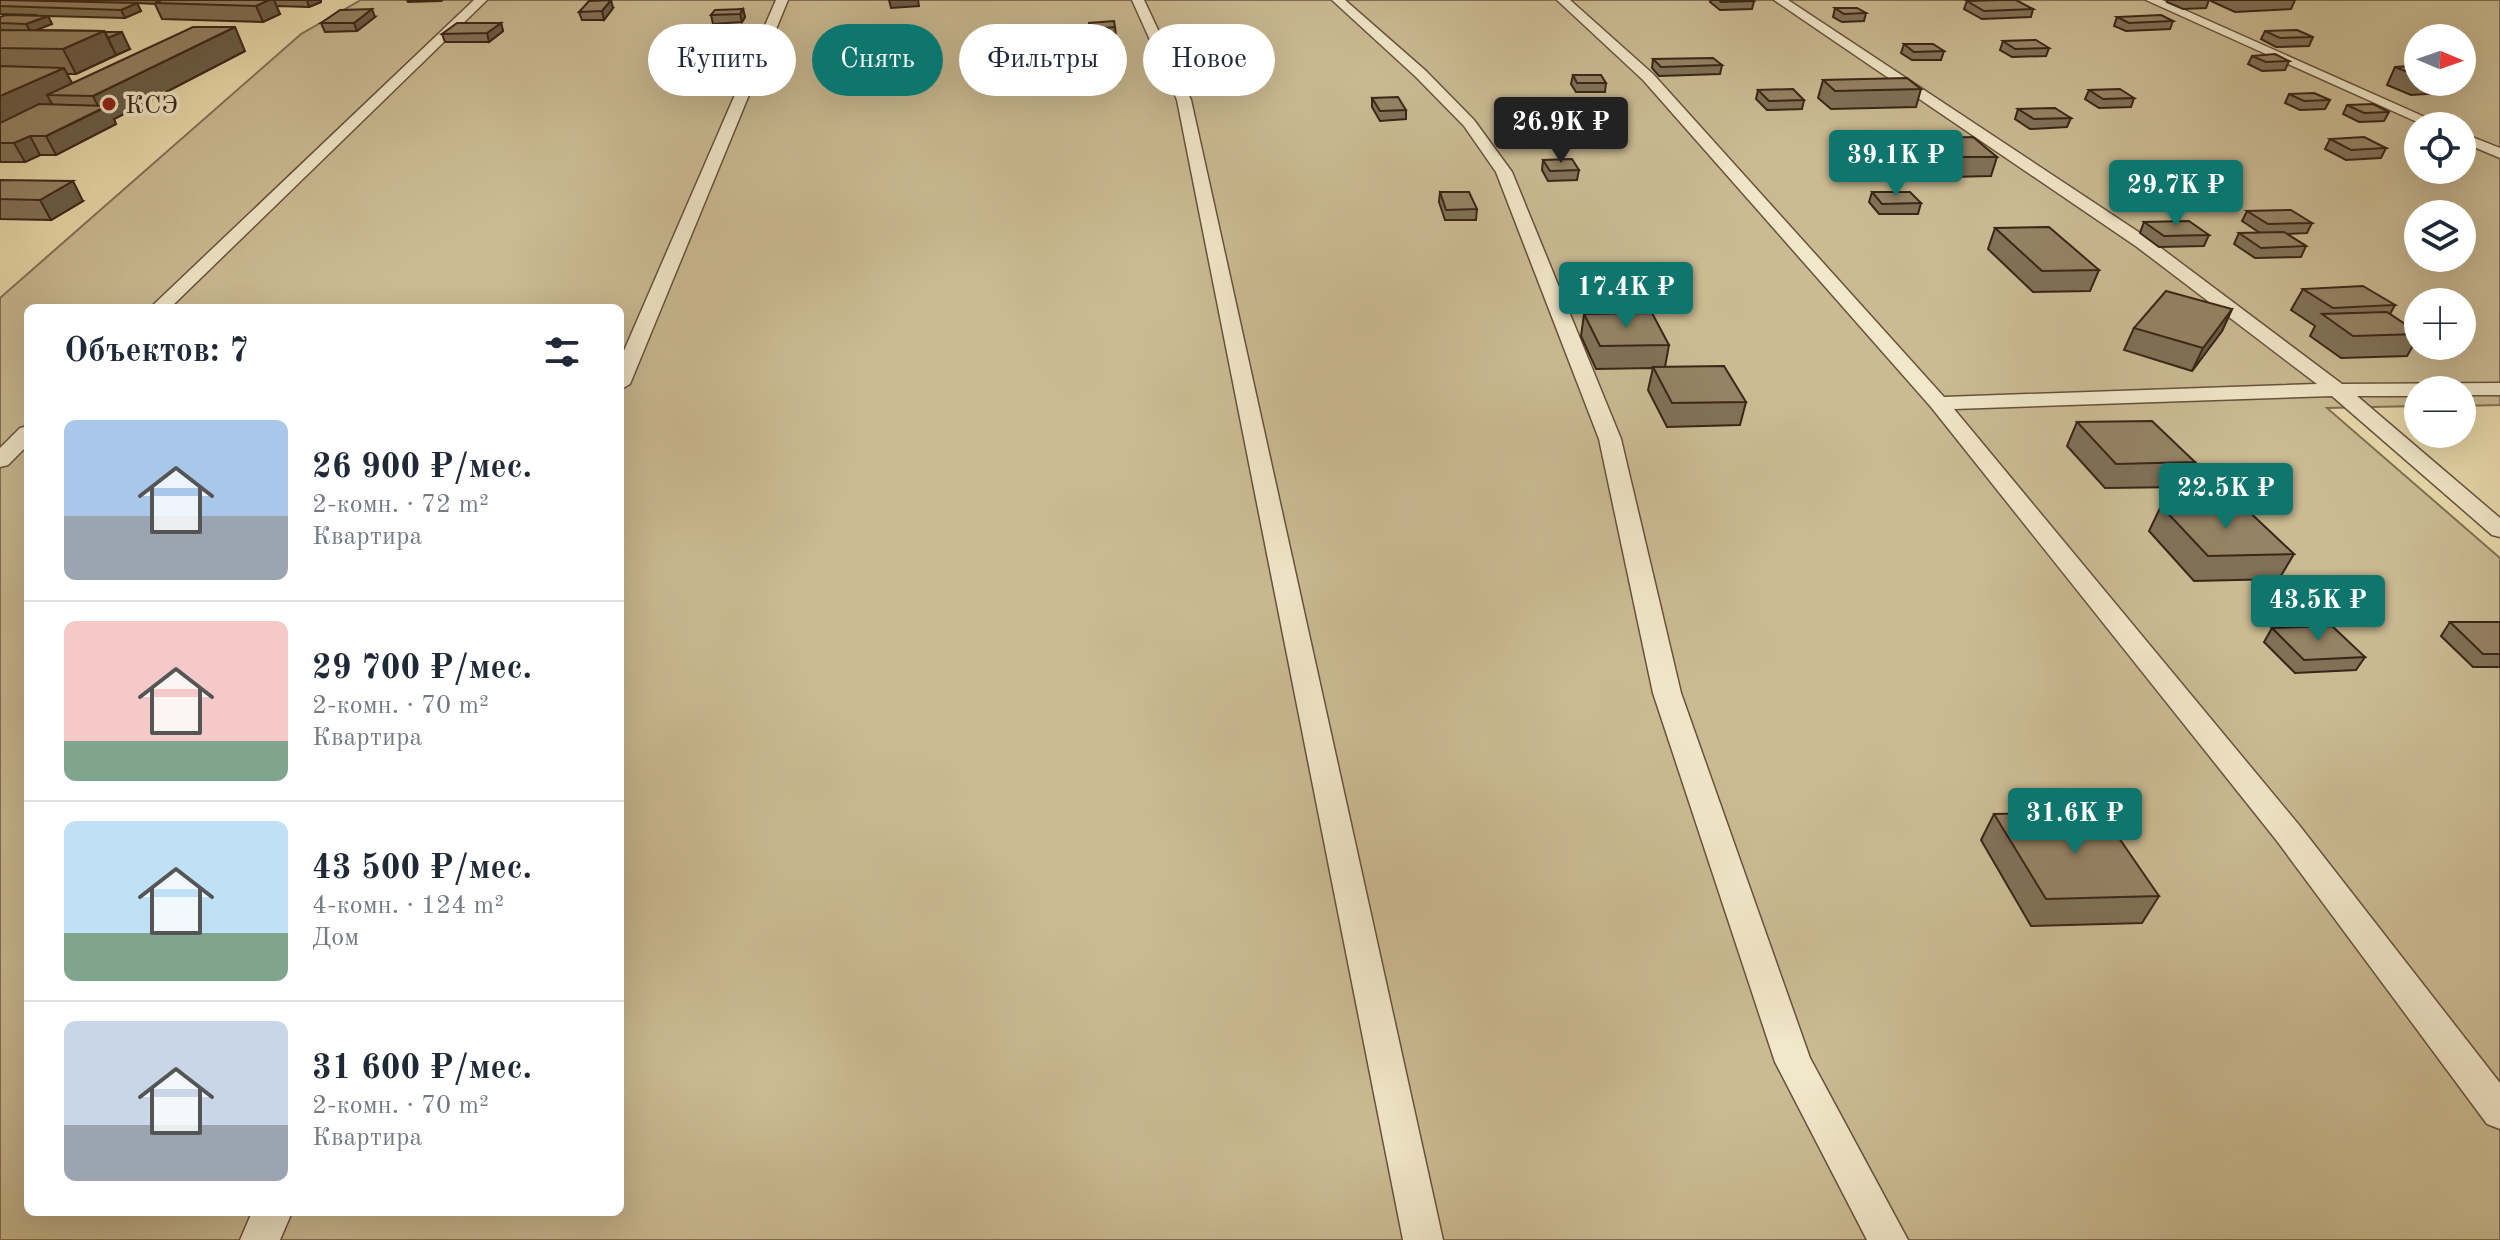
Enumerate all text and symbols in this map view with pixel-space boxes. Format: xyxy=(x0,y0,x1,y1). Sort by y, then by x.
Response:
chip: Купить xyxy=(648,24,796,96)
chip: Снять xyxy=(812,24,943,96)
chip: Фильтры xyxy=(959,24,1127,96)
chip: Новое xyxy=(1143,24,1275,96)
north arrow xyxy=(2404,24,2476,96)
map controls xyxy=(2404,24,2476,448)
place label: КСЭ xyxy=(125,93,178,119)
marker: КСЭ xyxy=(100,95,118,113)
pin: 26.9K ₽ xyxy=(1487,97,1635,165)
text: 26.9K ₽ xyxy=(1512,110,1610,136)
button: locate xyxy=(2404,112,2476,184)
pin: 39.1K ₽ xyxy=(1822,130,1970,198)
text: 39.1K ₽ xyxy=(1847,143,1945,169)
pin: 29.7K ₽ xyxy=(2102,160,2250,228)
text: 29.7K ₽ xyxy=(2127,173,2225,199)
button: layers xyxy=(2404,200,2476,272)
pin: 17.4K ₽ xyxy=(1552,262,1700,330)
text: 17.4K ₽ xyxy=(1577,275,1675,301)
button: + xyxy=(2404,288,2476,360)
icon: filters xyxy=(540,330,584,374)
text: Объектов: 7 xyxy=(64,335,249,369)
button: − xyxy=(2404,376,2476,448)
text: 26 900 ₽/мес. xyxy=(312,451,532,485)
icon: home xyxy=(128,452,224,548)
pin: 22.5K ₽ xyxy=(2152,463,2300,531)
text: 22.5K ₽ xyxy=(2177,476,2275,502)
text: 2-комн. · 72 m² xyxy=(312,492,489,518)
text: Квартира xyxy=(312,524,422,550)
pin: 43.5K ₽ xyxy=(2244,575,2392,643)
text: 43.5K ₽ xyxy=(2269,588,2367,614)
text: 29 700 ₽/мес. xyxy=(312,652,532,686)
icon: home xyxy=(128,653,224,749)
text: 2-комн. · 70 m² xyxy=(312,693,489,719)
text: Квартира xyxy=(312,725,422,751)
pin: 31.6K ₽ xyxy=(2001,788,2149,856)
text: 31.6K ₽ xyxy=(2026,801,2124,827)
text: 43 500 ₽/мес. xyxy=(312,852,532,886)
icon: home xyxy=(128,853,224,949)
text: 4-комн. · 124 m² xyxy=(312,893,504,919)
text: Дом xyxy=(312,925,359,951)
text: 31 600 ₽/мес. xyxy=(312,1052,532,1086)
icon: home xyxy=(128,1053,224,1149)
text: 2-комн. · 70 m² xyxy=(312,1093,489,1119)
text: Квартира xyxy=(312,1125,422,1151)

